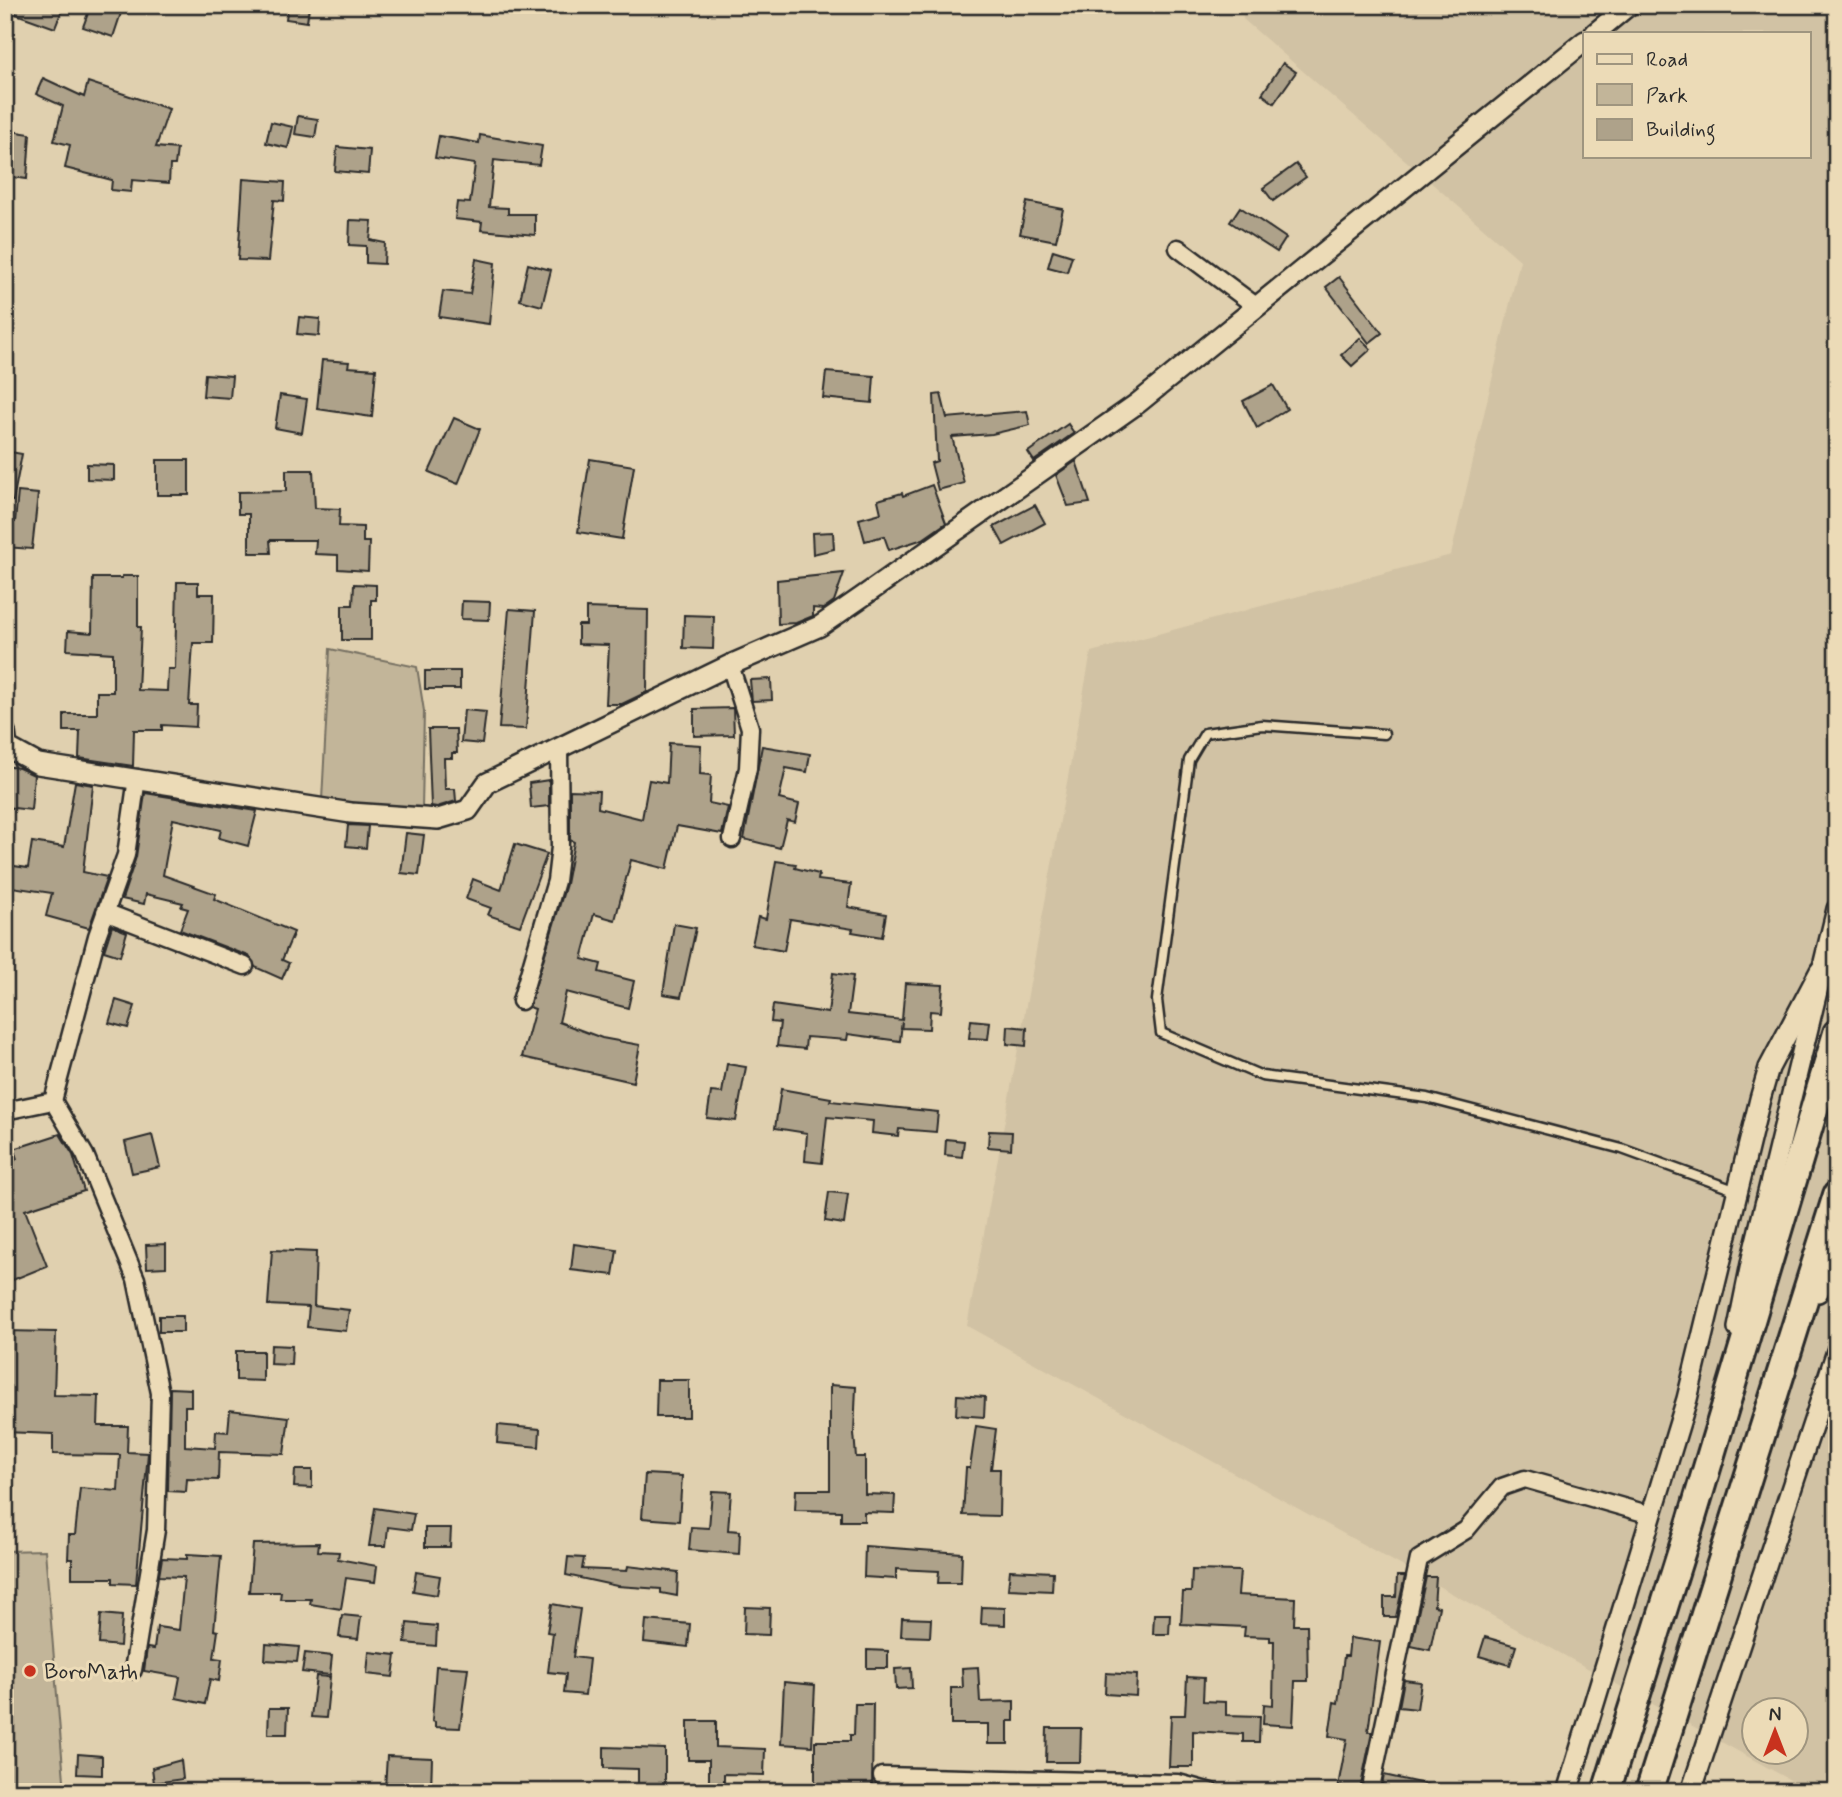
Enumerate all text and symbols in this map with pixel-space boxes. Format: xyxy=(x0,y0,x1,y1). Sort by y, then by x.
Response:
legend xyxy=(1583,32,1811,158)
text: Road xyxy=(1646,46,1688,74)
text: Park xyxy=(1646,82,1688,110)
text: Building xyxy=(1646,116,1716,146)
place label: BoroMath xyxy=(44,1658,138,1688)
marker: BoroMath xyxy=(22,1663,38,1679)
north arrow xyxy=(1741,1696,1811,1766)
text: N xyxy=(1769,1703,1781,1728)

